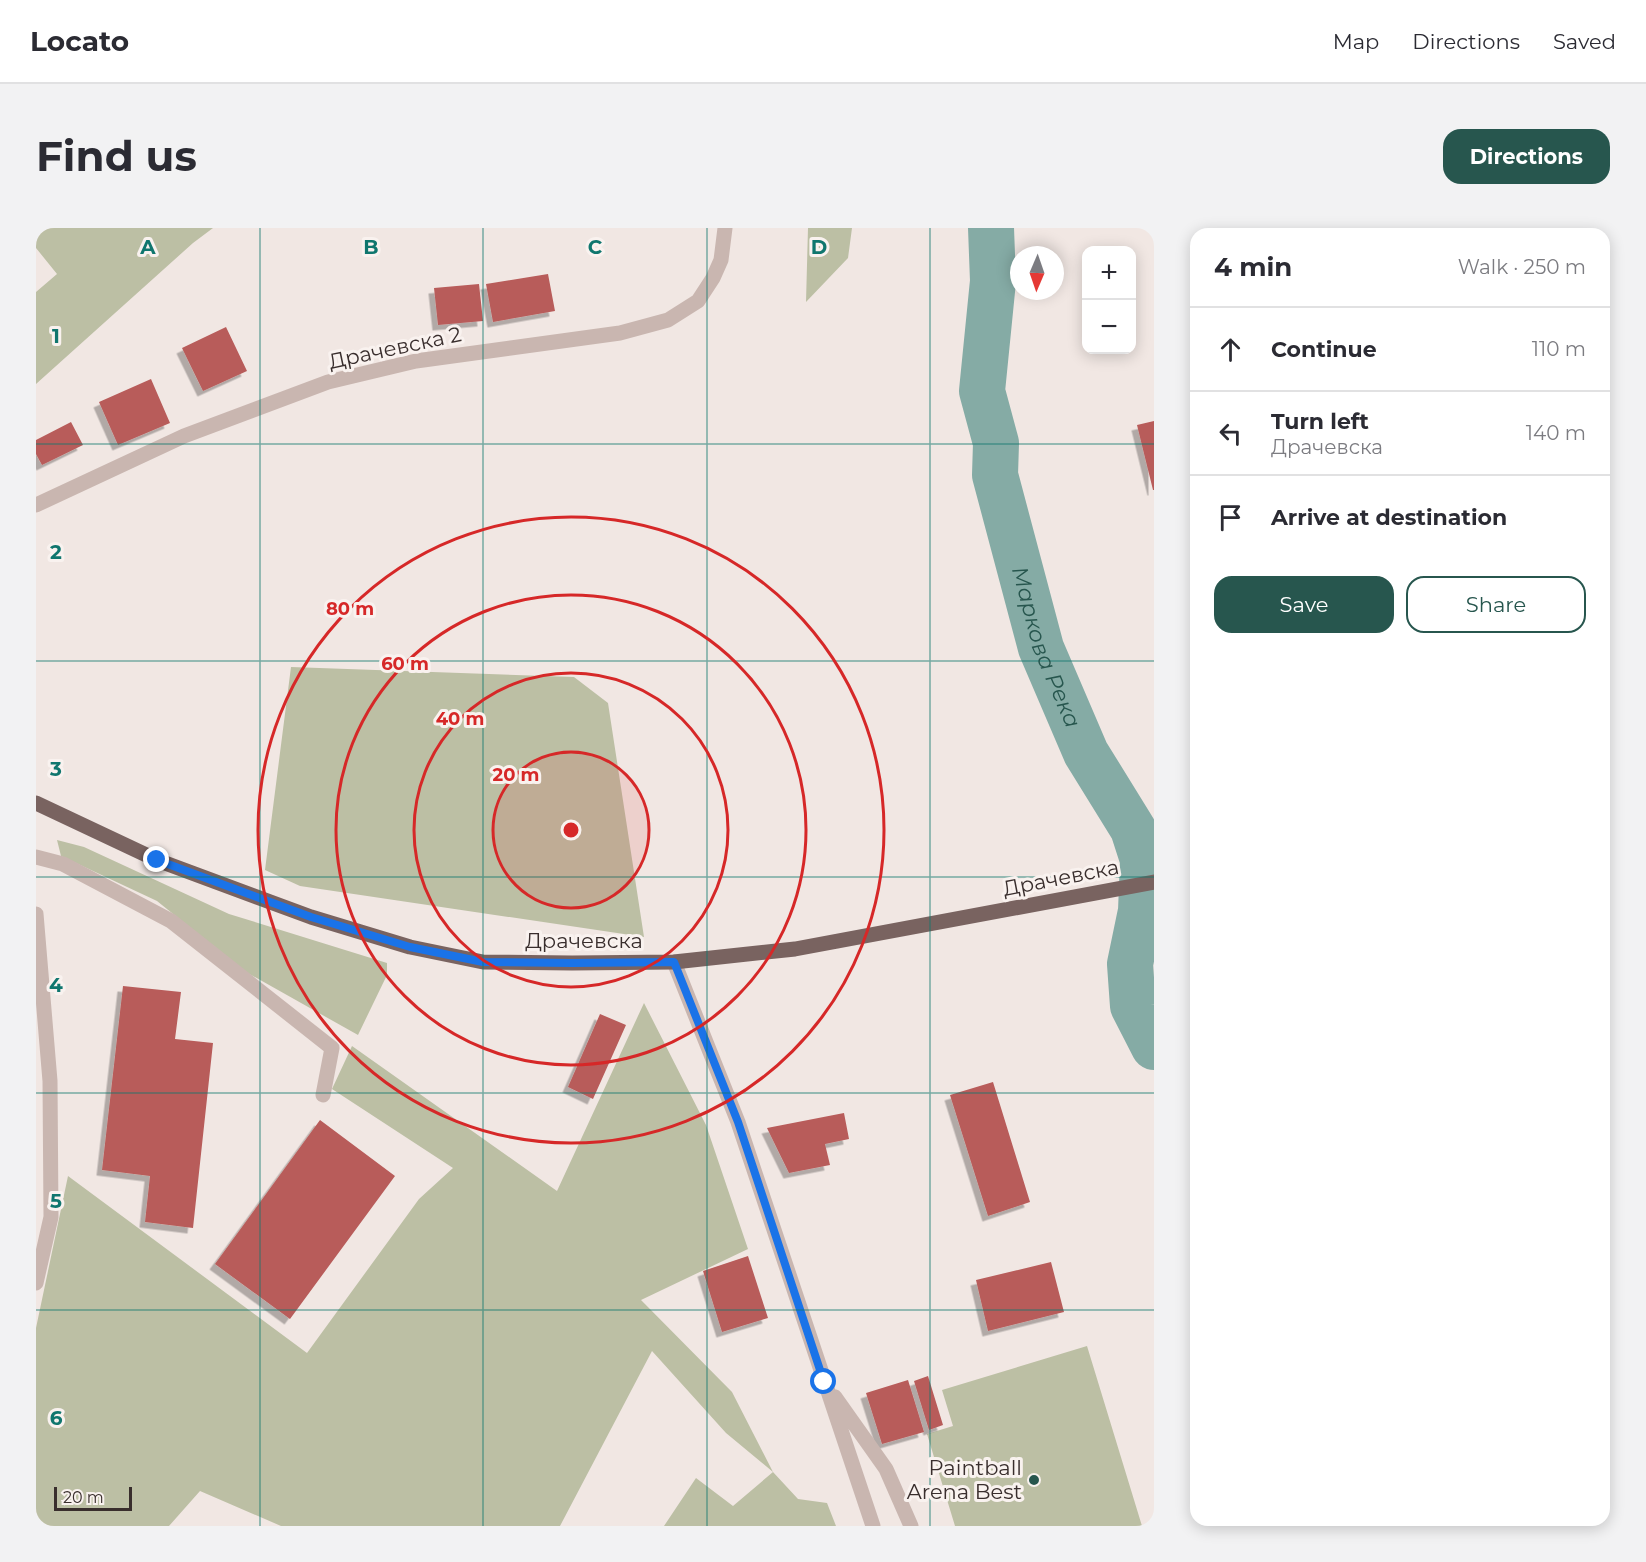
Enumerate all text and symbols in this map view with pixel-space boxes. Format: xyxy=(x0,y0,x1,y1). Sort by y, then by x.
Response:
text: Locato xyxy=(30,24,129,58)
text: Map xyxy=(1333,29,1379,54)
text: Directions xyxy=(1412,29,1520,54)
text: Saved xyxy=(1553,29,1616,54)
button: Directions xyxy=(1443,129,1610,184)
text: Find us xyxy=(36,130,197,182)
text: A xyxy=(139,235,156,259)
text: B xyxy=(363,235,379,259)
text: C xyxy=(588,235,603,259)
text: D xyxy=(811,235,827,259)
north arrow xyxy=(1010,246,1064,300)
map controls xyxy=(1082,246,1136,354)
button: + xyxy=(1082,246,1136,300)
text: 4 min xyxy=(1214,251,1292,283)
text: Walk · 250 m xyxy=(1458,255,1586,279)
button: − xyxy=(1082,300,1136,354)
street label: Драчевска 2 xyxy=(326,321,464,374)
text: 1 xyxy=(52,324,60,348)
icon: ahead xyxy=(1214,333,1247,366)
text: Continue xyxy=(1271,336,1377,363)
text: 110 m xyxy=(1532,337,1586,361)
text: Turn left xyxy=(1271,408,1369,435)
icon: left xyxy=(1214,417,1247,450)
text: 140 m xyxy=(1526,421,1586,445)
text: Драчевска xyxy=(1271,435,1383,459)
icon: arrive xyxy=(1214,501,1247,534)
text: Arrive at destination xyxy=(1271,504,1507,531)
text: 2 xyxy=(50,540,62,564)
water label: Маркова Река xyxy=(1006,563,1086,732)
button: Save xyxy=(1214,576,1394,633)
button: Share xyxy=(1406,576,1586,633)
text: 80 m xyxy=(326,598,374,620)
text: 60 m xyxy=(381,653,429,675)
text: 40 m xyxy=(436,708,484,730)
text: 3 xyxy=(49,757,62,781)
text: 20 m xyxy=(493,764,539,786)
centre of rings xyxy=(561,820,581,840)
route end xyxy=(143,846,169,872)
street label: Драчевска xyxy=(1001,854,1121,901)
street label: Драчевска xyxy=(525,928,643,953)
text: 4 xyxy=(49,973,63,997)
text: 5 xyxy=(50,1189,62,1213)
route start xyxy=(810,1368,836,1394)
text: 6 xyxy=(50,1406,63,1430)
place label: Paintball Arena Best xyxy=(907,1455,1022,1504)
marker: Paintball Arena Best xyxy=(1027,1473,1041,1487)
scale bar xyxy=(54,1484,132,1512)
text: 20 m xyxy=(63,1488,104,1507)

